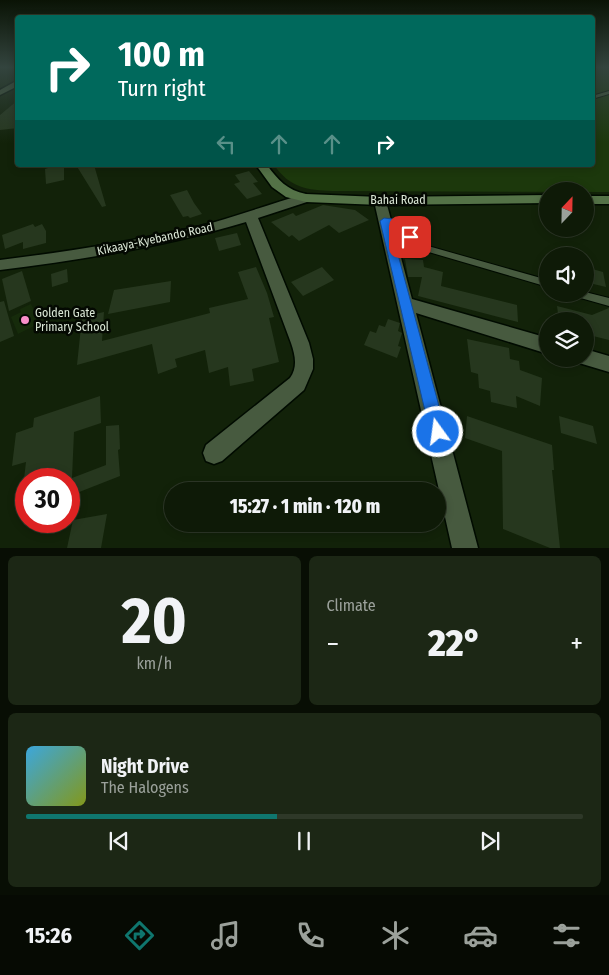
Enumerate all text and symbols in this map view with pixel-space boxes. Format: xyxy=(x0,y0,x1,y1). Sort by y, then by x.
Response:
text: 100 m xyxy=(118,33,205,75)
icon: right xyxy=(35,35,100,100)
text: Turn right xyxy=(118,75,206,102)
icon: left xyxy=(212,130,240,158)
icon: ahead xyxy=(265,130,293,158)
icon: ahead xyxy=(318,130,346,158)
icon: right xyxy=(371,130,399,158)
north arrow xyxy=(539,182,594,238)
map controls xyxy=(539,182,594,367)
street label: Bahai Road xyxy=(370,193,426,207)
pin xyxy=(389,216,431,258)
street label: Kikaaya-Kyebando Road xyxy=(96,220,214,258)
icon: arrive xyxy=(396,223,424,251)
button: sound xyxy=(539,247,594,302)
place label: Golden Gate Primary School xyxy=(35,306,109,334)
button: layers xyxy=(539,312,594,367)
marker: Golden Gate Primary School xyxy=(19,314,31,326)
position arrow xyxy=(411,405,463,457)
speed limit sign: 30 xyxy=(15,468,80,533)
text: 15:27 · 1 min · 120 m xyxy=(230,495,380,518)
text: 20 xyxy=(121,582,187,660)
text: Climate xyxy=(327,596,376,615)
text: 22° xyxy=(428,620,481,666)
text: − xyxy=(327,627,339,660)
text: + xyxy=(570,627,583,660)
text: km/h xyxy=(136,654,172,673)
text: Night Drive xyxy=(101,755,189,778)
text: The Halogens xyxy=(101,778,189,797)
icon: previous xyxy=(105,827,133,855)
icon: pause xyxy=(290,827,318,855)
icon: next xyxy=(476,827,504,855)
icon: directions xyxy=(122,918,157,953)
icon: music xyxy=(208,918,243,953)
icon: phone xyxy=(293,918,328,953)
icon: climate xyxy=(378,918,413,953)
icon: car xyxy=(463,918,498,953)
icon: filters xyxy=(549,918,584,953)
text: 15:26 xyxy=(25,922,72,949)

